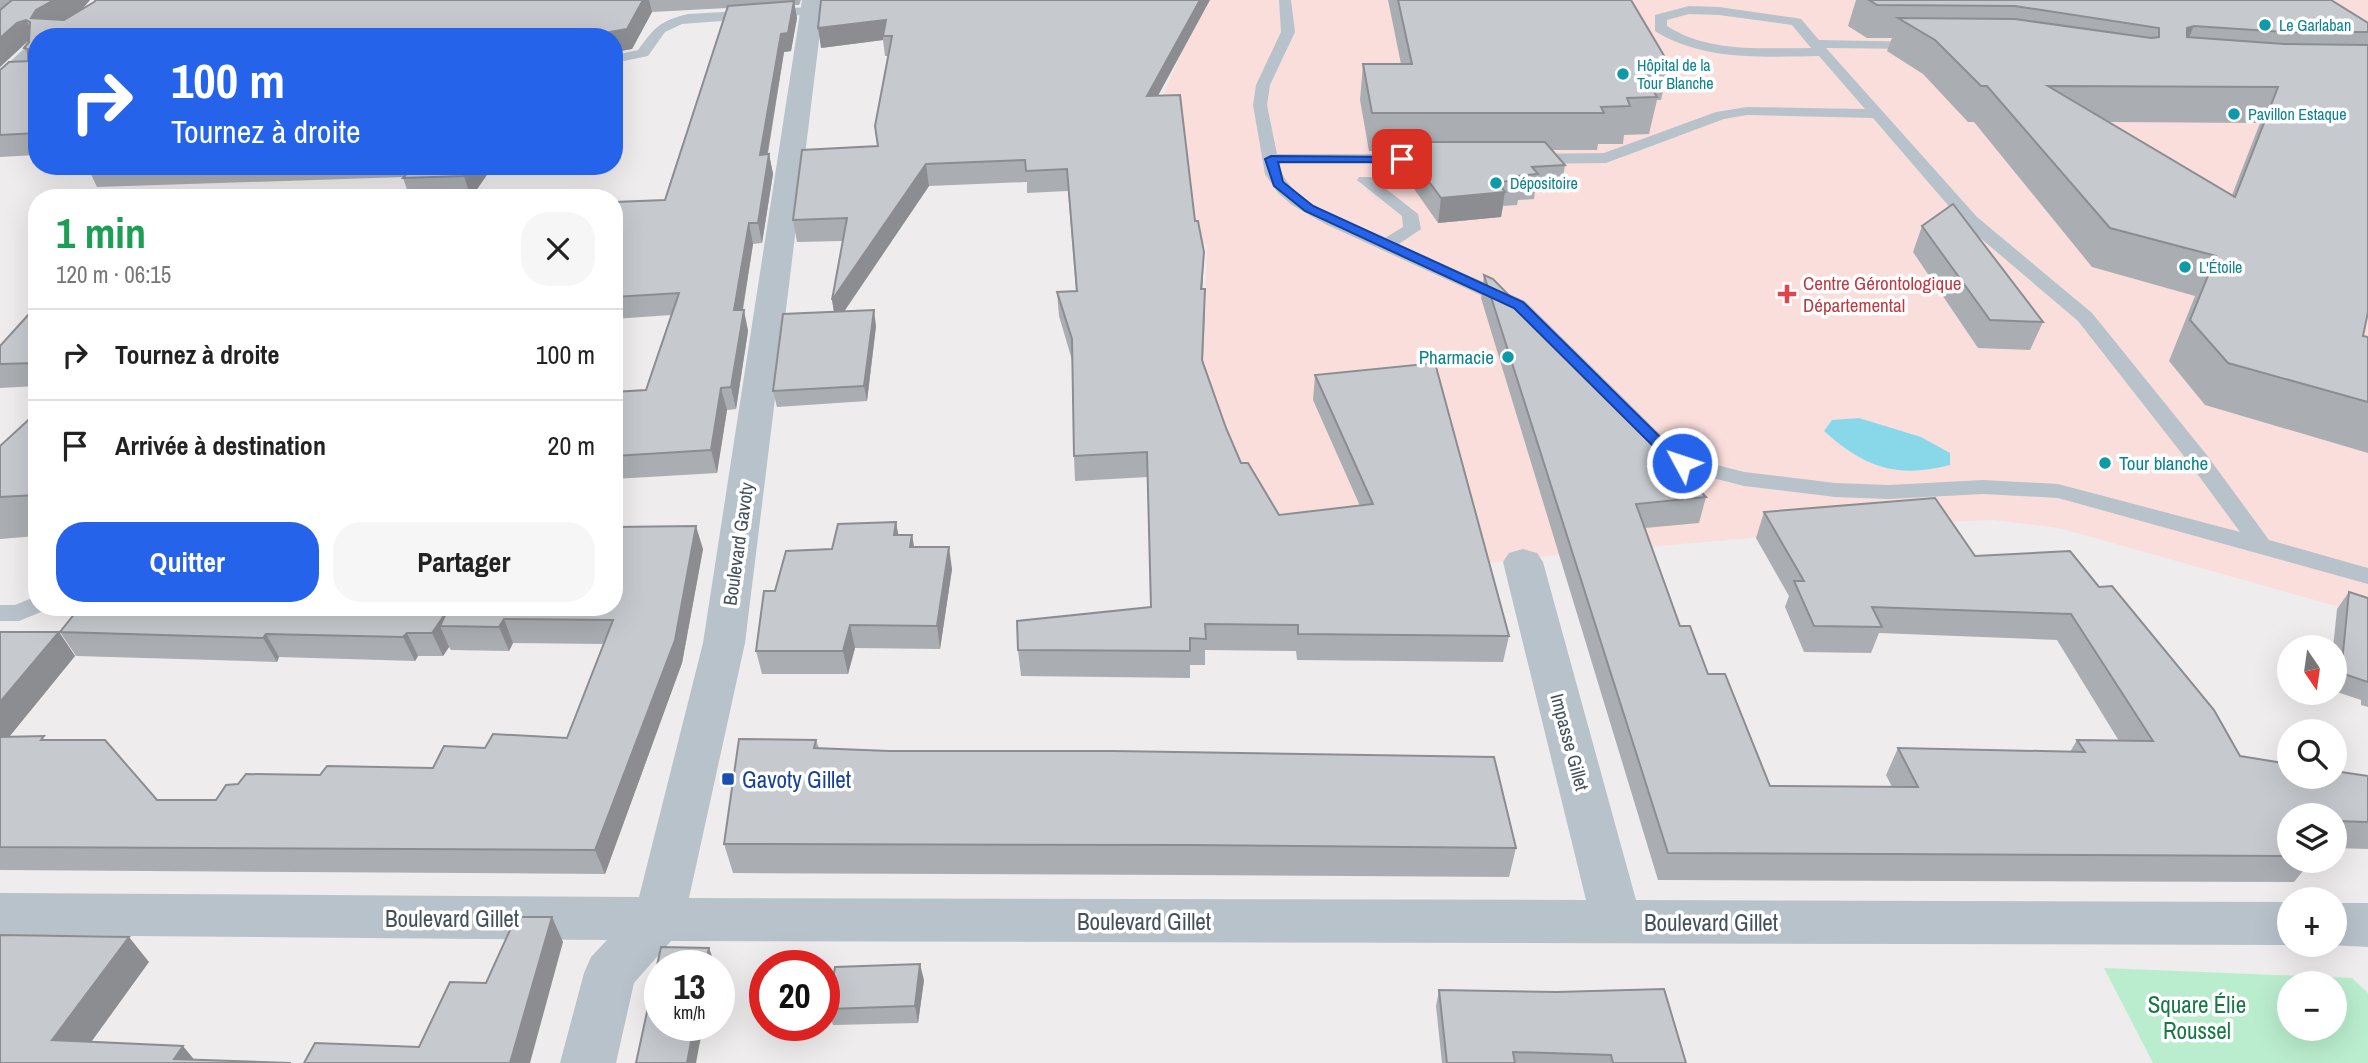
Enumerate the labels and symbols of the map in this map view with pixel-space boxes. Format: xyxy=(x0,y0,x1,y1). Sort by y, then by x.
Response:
place label: Le Garlaban xyxy=(2279,14,2351,36)
marker: Le Garlaban xyxy=(2257,17,2273,33)
place label: Hôpital de la Tour Blanche xyxy=(1637,54,1714,94)
marker: Hôpital de la Tour Blanche xyxy=(1615,66,1631,82)
place label: Pavillon Estaque xyxy=(2248,103,2346,125)
marker: Pavillon Estaque xyxy=(2226,106,2242,122)
pin xyxy=(1372,129,1432,189)
place label: Dépositoire xyxy=(1510,172,1578,194)
marker: Dépositoire xyxy=(1488,175,1504,191)
place label: L'Étoile xyxy=(2199,256,2242,278)
marker: L'Étoile xyxy=(2177,259,2193,275)
place label: Centre Gérontologique Départemental xyxy=(1803,270,1962,318)
marker: Centre Gérontologique Départemental xyxy=(1777,284,1797,304)
place label: Pharmacie xyxy=(1419,344,1494,370)
marker: Pharmacie xyxy=(1500,349,1516,365)
position arrow xyxy=(1645,426,1719,500)
place label: Tour blanche xyxy=(2119,450,2208,476)
marker: Tour blanche xyxy=(2097,455,2113,471)
street label: Boulevard Gavoty xyxy=(717,481,760,607)
north arrow xyxy=(2277,635,2347,705)
street label: Impasse Gillet xyxy=(1545,691,1596,794)
place label: Gavoty Gillet xyxy=(742,764,851,795)
marker: Gavoty Gillet xyxy=(720,771,736,787)
street label: Boulevard Gillet xyxy=(385,903,519,934)
street label: Boulevard Gillet xyxy=(1077,906,1211,937)
street label: Boulevard Gillet xyxy=(1644,907,1778,938)
speed limit sign: 20 xyxy=(749,950,840,1041)
park label: Square Élie Roussel xyxy=(2148,989,2246,1046)

